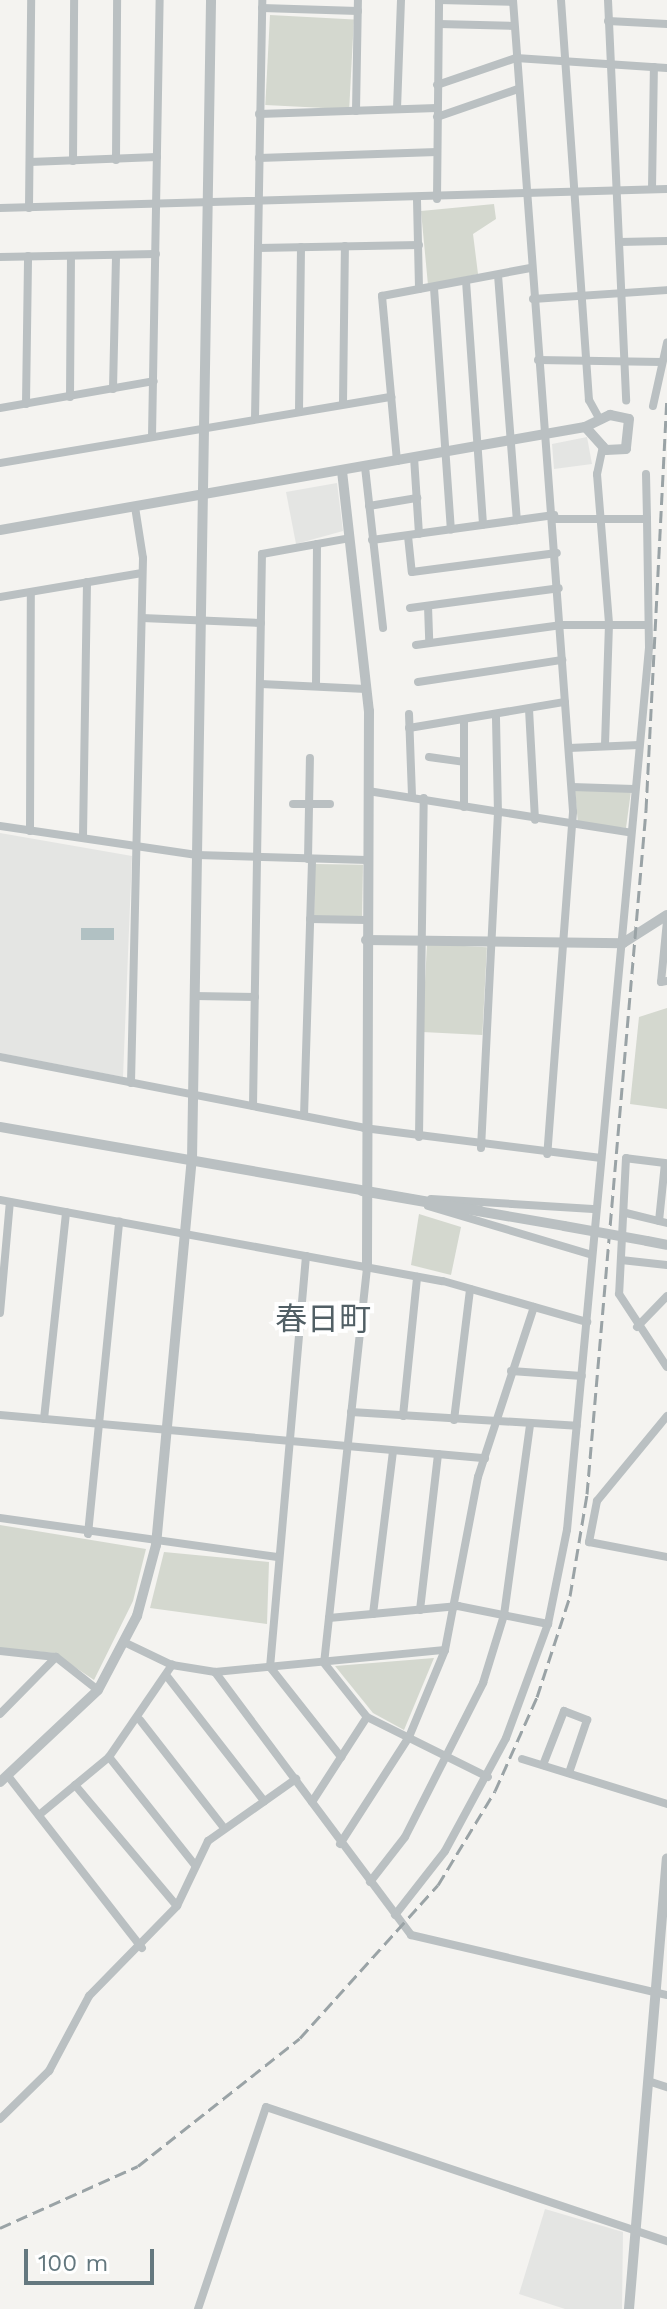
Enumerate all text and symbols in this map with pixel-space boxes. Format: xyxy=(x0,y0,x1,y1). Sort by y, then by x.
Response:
district label: 春日町 xyxy=(275,1300,371,1338)
scale bar xyxy=(28,2233,158,2283)
text: 100 m xyxy=(38,2249,108,2277)

